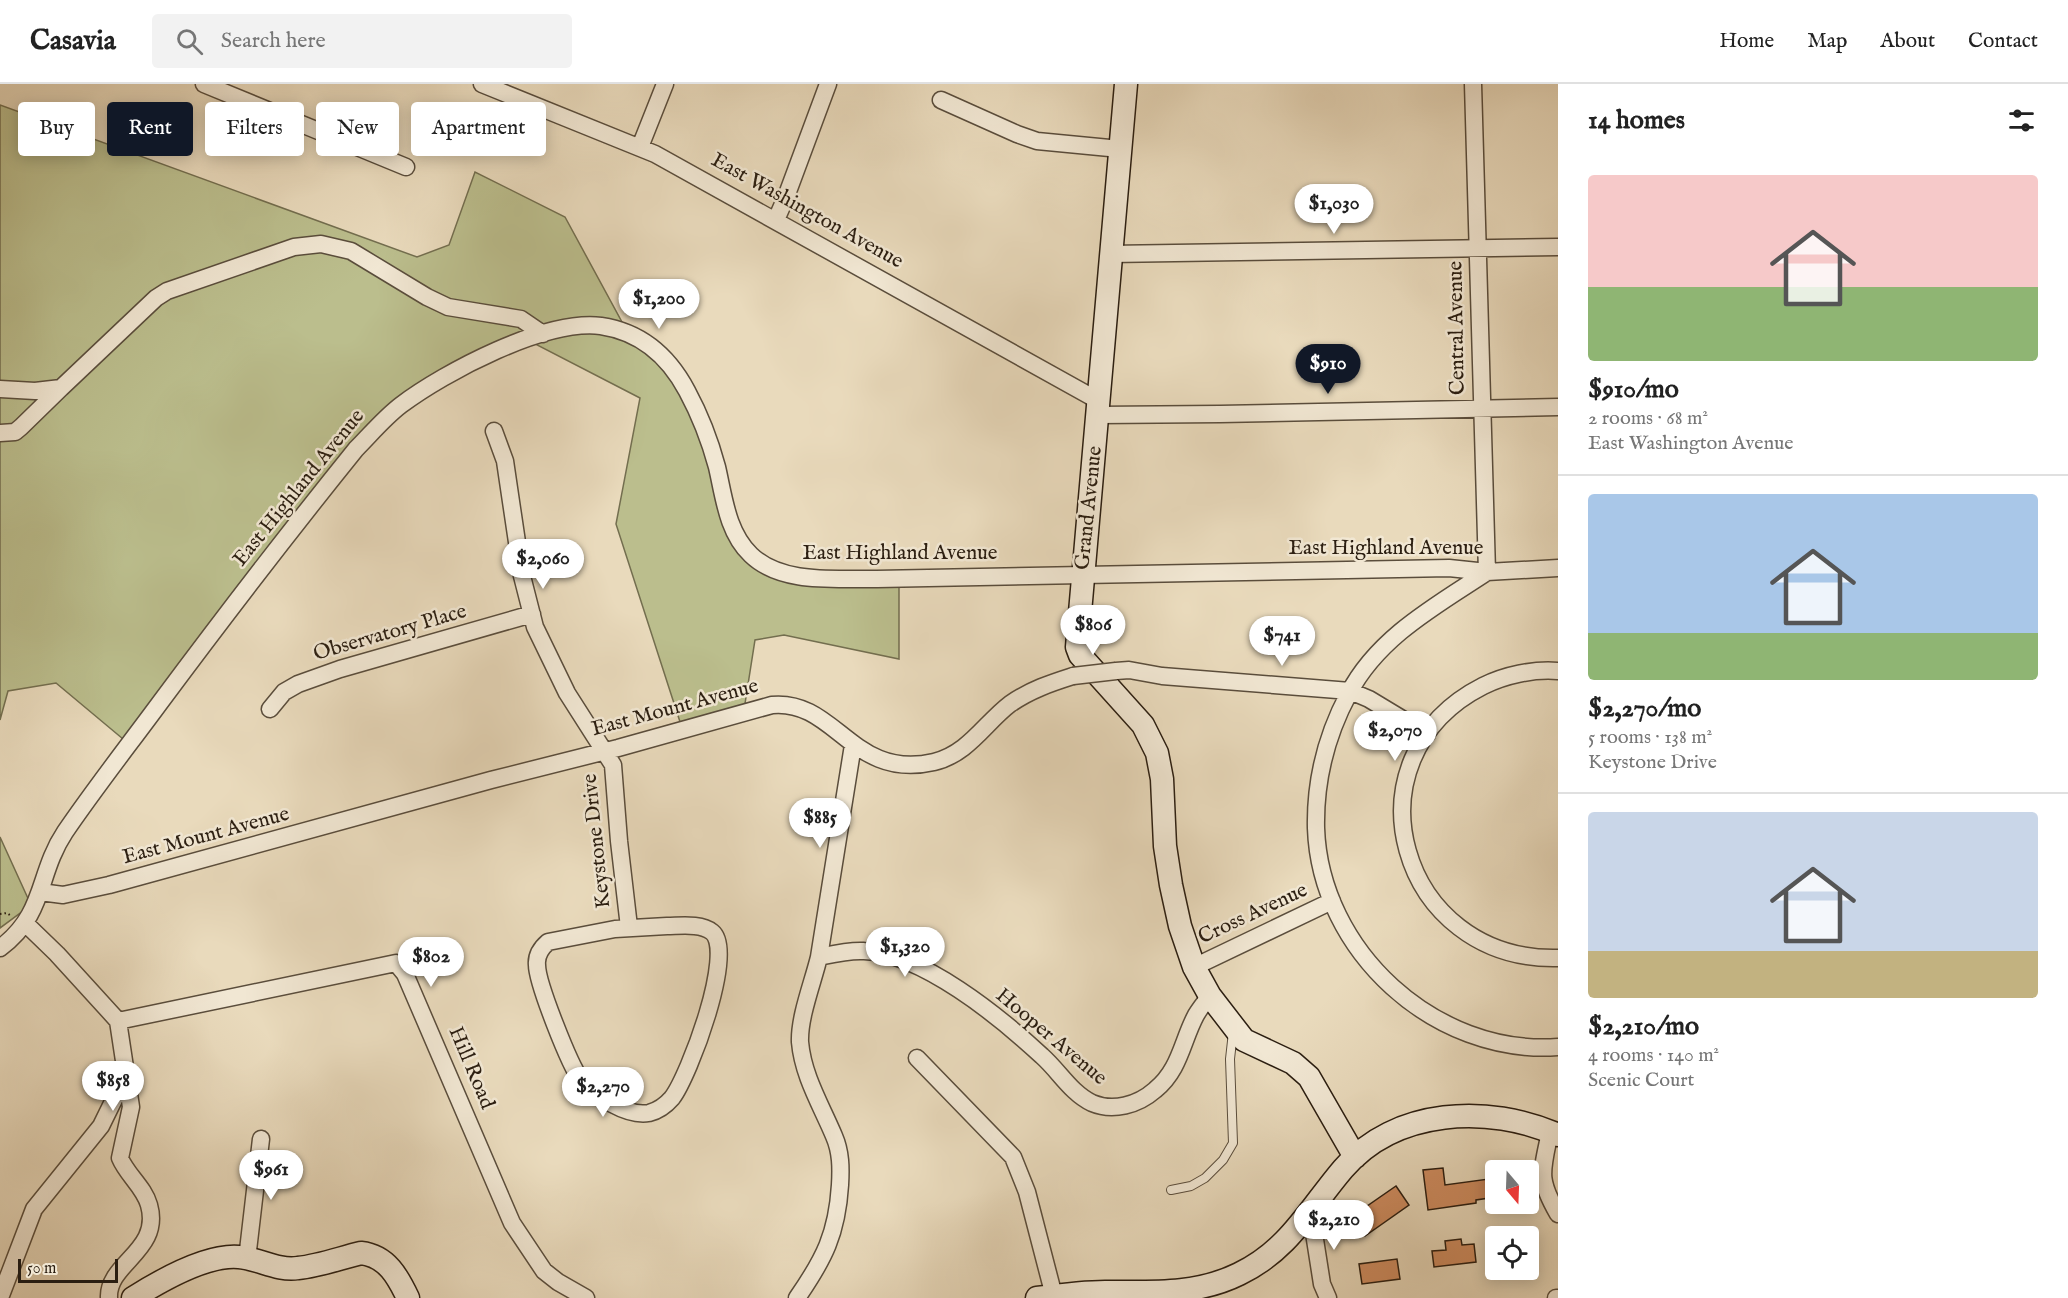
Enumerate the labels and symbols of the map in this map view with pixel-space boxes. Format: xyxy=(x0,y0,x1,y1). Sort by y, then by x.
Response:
street label: East Washington Avenue xyxy=(706,147,908,275)
pin: $1,030 xyxy=(1285,184,1383,235)
street label: Central Avenue xyxy=(1442,260,1472,395)
pin: $1,200 xyxy=(610,279,708,330)
pin: $910 xyxy=(1292,344,1364,395)
street label: East Highland Avenue xyxy=(227,403,371,572)
street label: Grand Avenue xyxy=(1069,444,1109,571)
street label: East Highland Avenue xyxy=(1289,535,1484,562)
pin: $2,060 xyxy=(494,539,592,590)
street label: East Highland Avenue xyxy=(803,540,998,567)
street label: Observatory Place xyxy=(310,598,470,668)
pin: $806 xyxy=(1057,605,1129,656)
pin: $741 xyxy=(1246,616,1318,667)
street label: East Mount Avenue xyxy=(589,673,762,743)
pin: $2,070 xyxy=(1346,711,1444,762)
street label: Keystone Drive xyxy=(576,772,617,910)
pin: $885 xyxy=(784,798,856,849)
street label: East Mount Avenue xyxy=(120,801,293,871)
street label: Cross Avenue xyxy=(1194,877,1312,951)
pin: $1,320 xyxy=(856,927,954,978)
pin: $802 xyxy=(395,937,467,988)
street label: Hooper Avenue xyxy=(990,982,1113,1092)
street label: Hill Road xyxy=(442,1023,501,1114)
pin: $858 xyxy=(77,1061,149,1112)
pin: $2,270 xyxy=(554,1067,652,1118)
pin: $961 xyxy=(235,1150,307,1201)
north arrow xyxy=(1485,1160,1539,1214)
pin: $2,210 xyxy=(1285,1200,1383,1251)
scale bar xyxy=(18,1256,118,1284)

